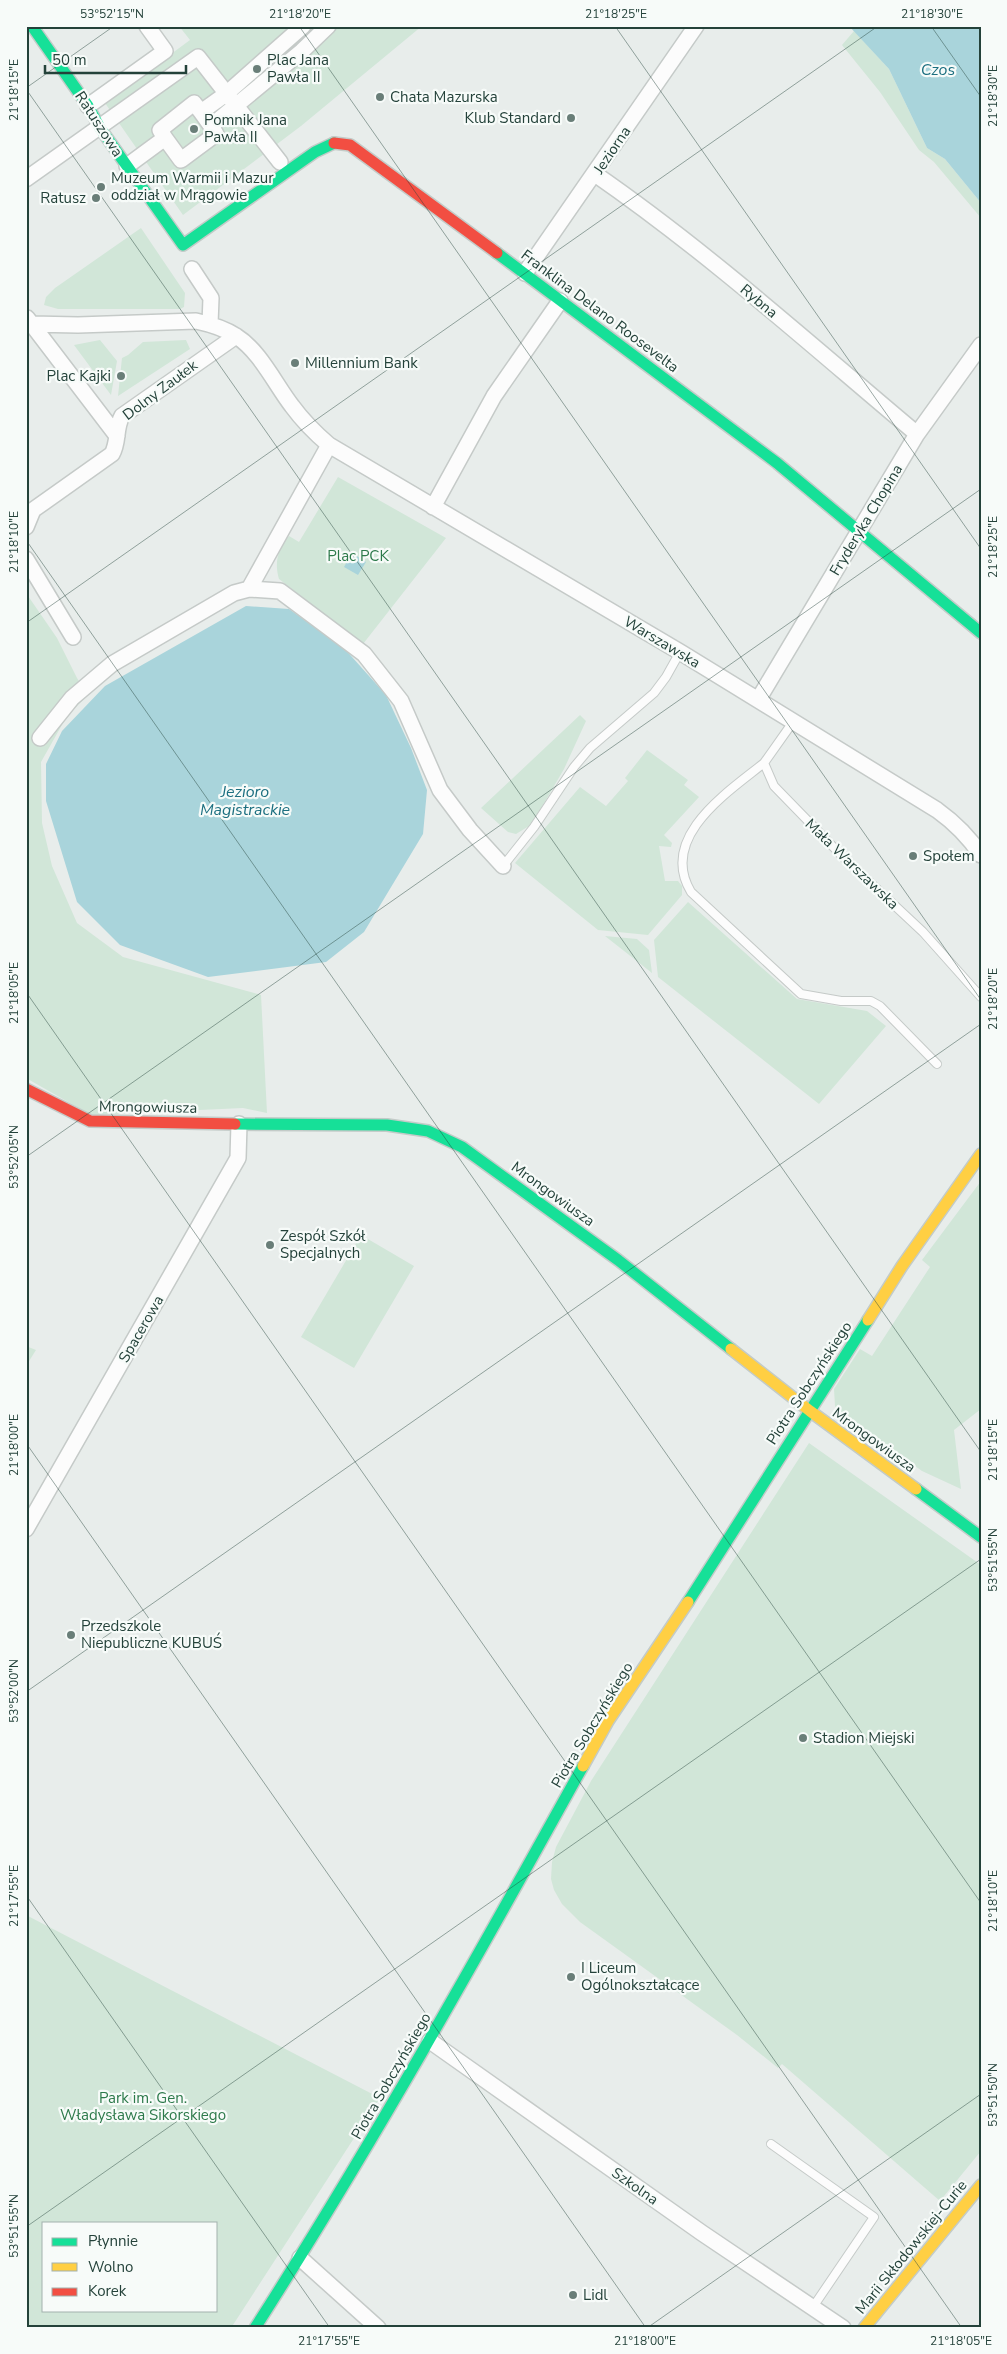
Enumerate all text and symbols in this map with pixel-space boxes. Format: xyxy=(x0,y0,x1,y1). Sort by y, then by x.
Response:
text: 53°52'15"N xyxy=(80,6,144,22)
text: 21°18'20"E xyxy=(269,6,331,22)
text: 21°18'25"E xyxy=(585,6,647,22)
text: 21°18'30"E xyxy=(901,6,963,22)
scale bar xyxy=(45,42,186,74)
text: 50 m xyxy=(52,50,87,70)
place label: Plac Jana Pawła II xyxy=(267,50,329,87)
text: 21°18'15"E xyxy=(6,59,22,121)
water label: Czos xyxy=(921,59,955,81)
marker: Plac Jana Pawła II xyxy=(251,63,263,75)
text: 21°18'30"E xyxy=(985,65,1001,127)
street label: Ratuszowa xyxy=(70,87,128,161)
place label: Chata Mazurska xyxy=(390,87,498,107)
marker: Chata Mazurska xyxy=(374,91,386,103)
place label: Klub Standard xyxy=(465,108,561,128)
place label: Pomnik Jana Pawła II xyxy=(204,110,287,147)
marker: Klub Standard xyxy=(565,112,577,124)
street label: Jeziorna xyxy=(588,122,635,179)
marker: Pomnik Jana Pawła II xyxy=(188,123,200,135)
place label: Muzeum Warmii i Mazur oddział w Mrągowie xyxy=(111,168,274,205)
marker: Muzeum Warmii i Mazur oddział w Mrągowie xyxy=(95,181,107,193)
place label: Ratusz xyxy=(40,188,86,208)
marker: Ratusz xyxy=(90,192,102,204)
street label: Franklina Delano Roosevelta xyxy=(517,245,683,377)
street label: Rybna xyxy=(736,280,782,322)
place label: Millennium Bank xyxy=(305,353,418,373)
street label: Dolny Zaułek xyxy=(119,355,202,425)
marker: Millennium Bank xyxy=(289,357,301,369)
place label: Plac Kajki xyxy=(46,366,111,386)
marker: Plac Kajki xyxy=(115,370,127,382)
street label: Fryderyka Chopina xyxy=(825,461,907,579)
text: 21°18'10"E xyxy=(6,511,22,573)
text: 21°18'25"E xyxy=(985,516,1001,578)
park label: Plac PCK xyxy=(327,546,389,566)
street label: Warszawska xyxy=(620,611,704,673)
water label: Jezioro Magistrackie xyxy=(200,781,291,821)
street label: Mała Warszawska xyxy=(801,814,903,914)
place label: Społem xyxy=(923,846,975,866)
marker: Społem xyxy=(907,850,919,862)
text: 21°18'05"E xyxy=(6,962,22,1024)
text: 21°18'20"E xyxy=(985,968,1001,1030)
street label: Mrongowiusza xyxy=(99,1096,197,1118)
text: 53°52'05"N xyxy=(6,1125,22,1189)
street label: Mrongowiusza xyxy=(507,1157,599,1231)
place label: Zespół Szkół Specjalnych xyxy=(280,1226,366,1263)
marker: Zespół Szkół Specjalnych xyxy=(264,1239,276,1251)
street label: Spacerowa xyxy=(114,1292,168,1366)
street label: Piotra Sobczyńskiego xyxy=(762,1317,856,1449)
street label: Mrongowiusza xyxy=(828,1403,920,1477)
text: 21°18'00"E xyxy=(6,1414,22,1476)
text: 21°18'15"E xyxy=(985,1419,1001,1481)
text: 53°51'55"N xyxy=(985,1528,1001,1592)
place label: Przedszkole Niepubliczne KUBUŚ xyxy=(81,1616,222,1653)
marker: Przedszkole Niepubliczne KUBUŚ xyxy=(65,1629,77,1641)
street label: Piotra Sobczyńskiego xyxy=(547,1658,637,1792)
text: 53°52'00"N xyxy=(6,1659,22,1723)
place label: Stadion Miejski xyxy=(813,1728,914,1748)
marker: Stadion Miejski xyxy=(797,1732,809,1744)
text: 21°17'55"E xyxy=(6,1865,22,1927)
text: 21°18'10"E xyxy=(985,1870,1001,1932)
place label: I Liceum Ogólnokształcące xyxy=(581,1958,700,1995)
marker: I Liceum Ogólnokształcące xyxy=(565,1971,577,1983)
street label: Piotra Sobczyńskiego xyxy=(347,2009,435,2143)
text: 53°51'50"N xyxy=(985,2063,1001,2127)
park label: Park im. Gen. Władysława Sikorskiego xyxy=(60,2088,226,2125)
street label: Szkolna xyxy=(608,2163,662,2209)
street label: Marii Skłodowskiej-Curie xyxy=(851,2176,971,2318)
text: 53°51'55"N xyxy=(6,2194,22,2258)
legend xyxy=(42,2222,218,2312)
text: Płynnie xyxy=(88,2231,138,2251)
text: Wolno xyxy=(88,2257,133,2277)
text: Korek xyxy=(88,2281,127,2301)
place label: Lidl xyxy=(583,2285,608,2305)
marker: Lidl xyxy=(567,2289,579,2301)
text: 21°17'55"E xyxy=(298,2333,360,2349)
text: 21°18'00"E xyxy=(614,2333,676,2349)
text: 21°18'05"E xyxy=(930,2333,992,2349)

